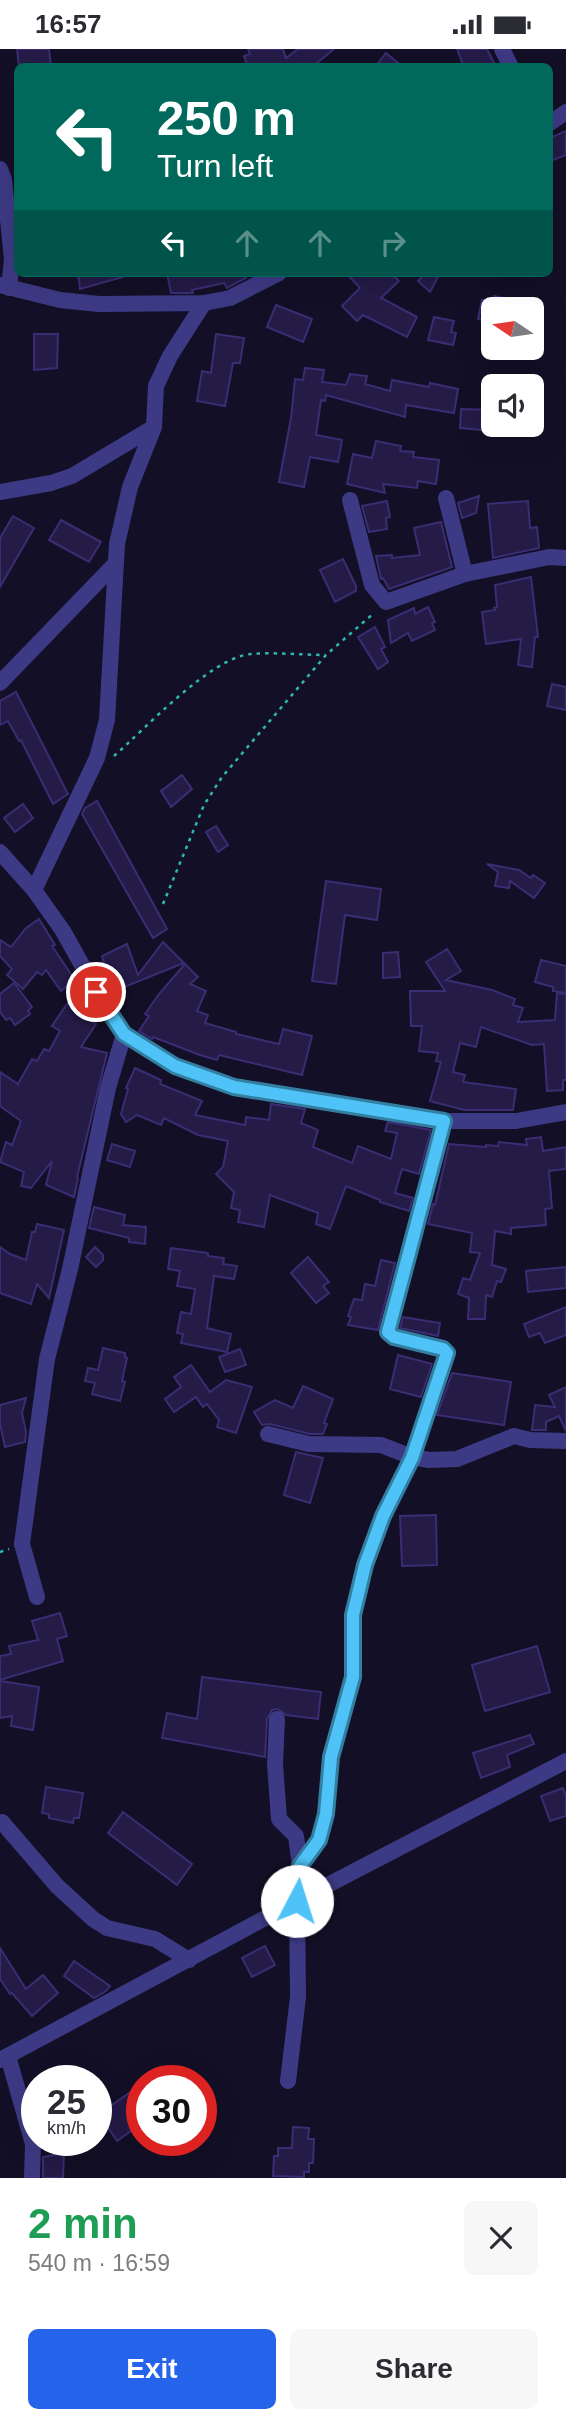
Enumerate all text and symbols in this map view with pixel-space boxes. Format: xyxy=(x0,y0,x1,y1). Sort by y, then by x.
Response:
text: 16:57 xyxy=(35,9,102,39)
icon: left xyxy=(42,91,133,182)
text: 250 m xyxy=(157,91,296,145)
text: Turn left xyxy=(157,148,273,184)
icon: left xyxy=(155,224,193,262)
icon: ahead xyxy=(228,224,266,262)
icon: ahead xyxy=(301,224,339,262)
icon: right xyxy=(374,224,412,262)
north arrow xyxy=(481,297,544,361)
map controls xyxy=(481,297,544,437)
button: sound xyxy=(481,374,544,437)
pin xyxy=(66,962,126,1022)
icon: arrive xyxy=(77,973,115,1011)
position arrow xyxy=(260,1864,334,1938)
speed limit sign: 30 xyxy=(126,2065,217,2156)
text: 25 xyxy=(47,2082,86,2121)
text: km/h xyxy=(47,2118,86,2138)
text: 2 min xyxy=(28,2200,138,2247)
button: close xyxy=(464,2201,538,2275)
text: 540 m · 16:59 xyxy=(28,2250,170,2276)
button: Exit xyxy=(28,2329,276,2409)
button: Share xyxy=(290,2329,538,2409)

